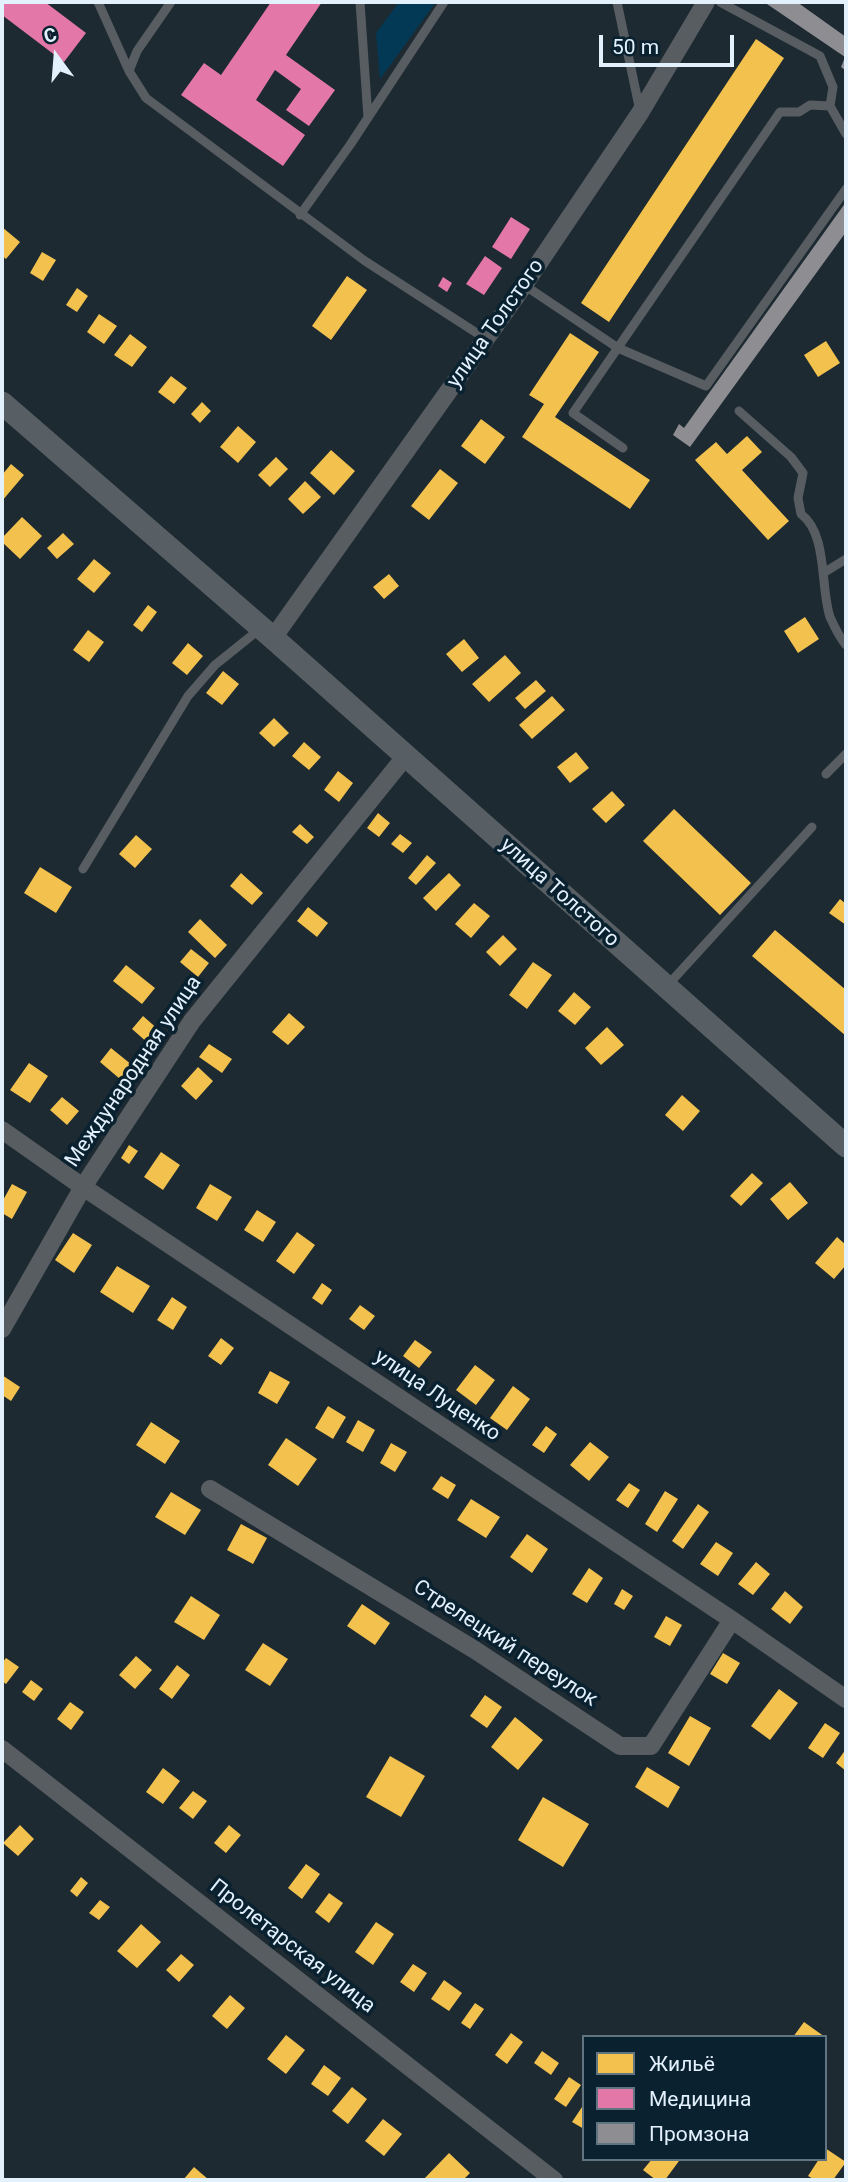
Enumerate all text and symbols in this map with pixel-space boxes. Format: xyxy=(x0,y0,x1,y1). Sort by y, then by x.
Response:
north arrow xyxy=(21,21,91,91)
scale bar xyxy=(603,21,738,65)
text: С xyxy=(41,23,59,48)
text: 50 m xyxy=(612,35,659,59)
street label: улица Толстого xyxy=(442,255,550,393)
street label: улица Толстого xyxy=(494,833,624,953)
street label: Международная улица xyxy=(61,972,207,1172)
street label: улица Луценко xyxy=(369,1345,505,1447)
street label: Стрелецкий переулок xyxy=(408,1575,602,1713)
street label: Пролетарская улица xyxy=(204,1875,380,2019)
legend xyxy=(582,2035,827,2161)
text: Жильё xyxy=(649,2052,715,2076)
text: Медицина xyxy=(649,2087,751,2111)
text: Промзона xyxy=(649,2122,750,2146)

